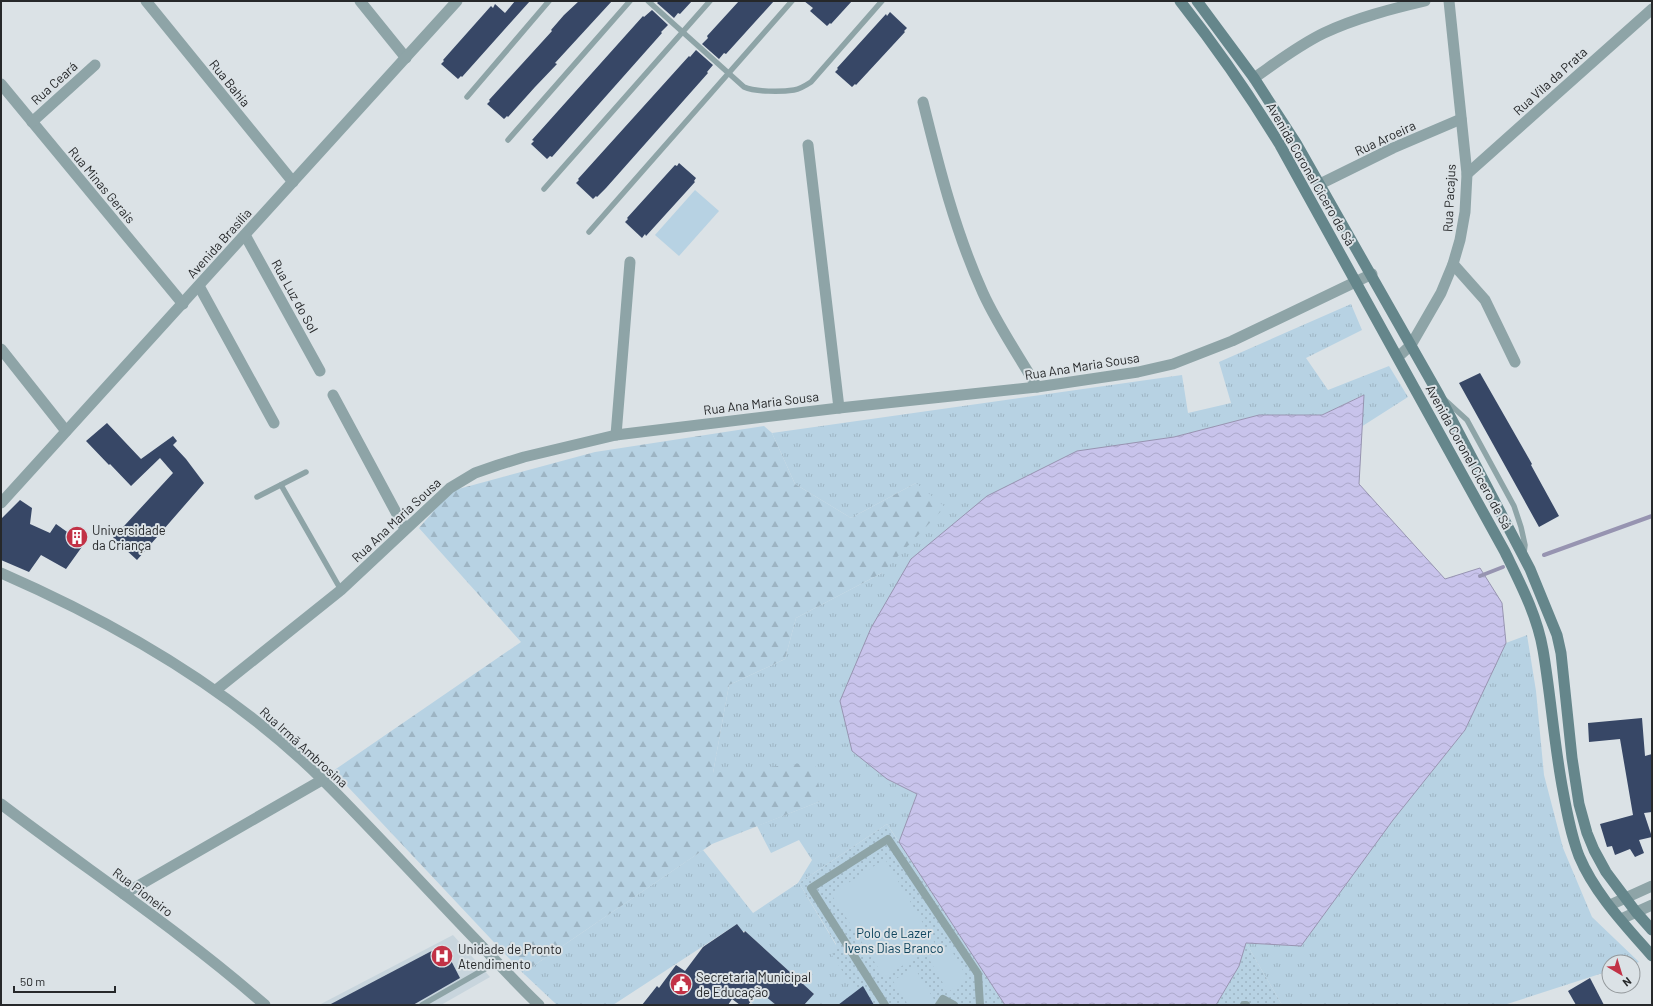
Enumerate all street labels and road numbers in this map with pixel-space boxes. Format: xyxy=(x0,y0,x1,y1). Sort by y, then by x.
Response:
street label: Rua Vila da Prata xyxy=(1510,44,1590,118)
street label: Rua Bahia xyxy=(206,56,254,110)
street label: Rua Ceará xyxy=(28,58,80,108)
street label: Avenida Coronel Cícero de Sá xyxy=(1263,100,1359,248)
street label: Rua Aroeira xyxy=(1352,117,1418,159)
street label: Rua Minas Gerais xyxy=(65,143,139,227)
street label: Rua Pacajus xyxy=(1439,163,1459,233)
street label: Avenida Brasília xyxy=(183,205,255,281)
street label: Rua Luz do Sol xyxy=(268,257,322,335)
street label: Rua Ana Maria Sousa xyxy=(1023,349,1141,383)
street label: Avenida Coronel Cícero de Sá xyxy=(1423,382,1515,532)
street label: Rua Ana Maria Sousa xyxy=(702,388,820,418)
street label: Rua Ana Maria Sousa xyxy=(348,475,444,565)
street label: Rua Irmã Ambrosina xyxy=(257,703,351,791)
street label: Rua Pioneiro xyxy=(110,864,176,920)

